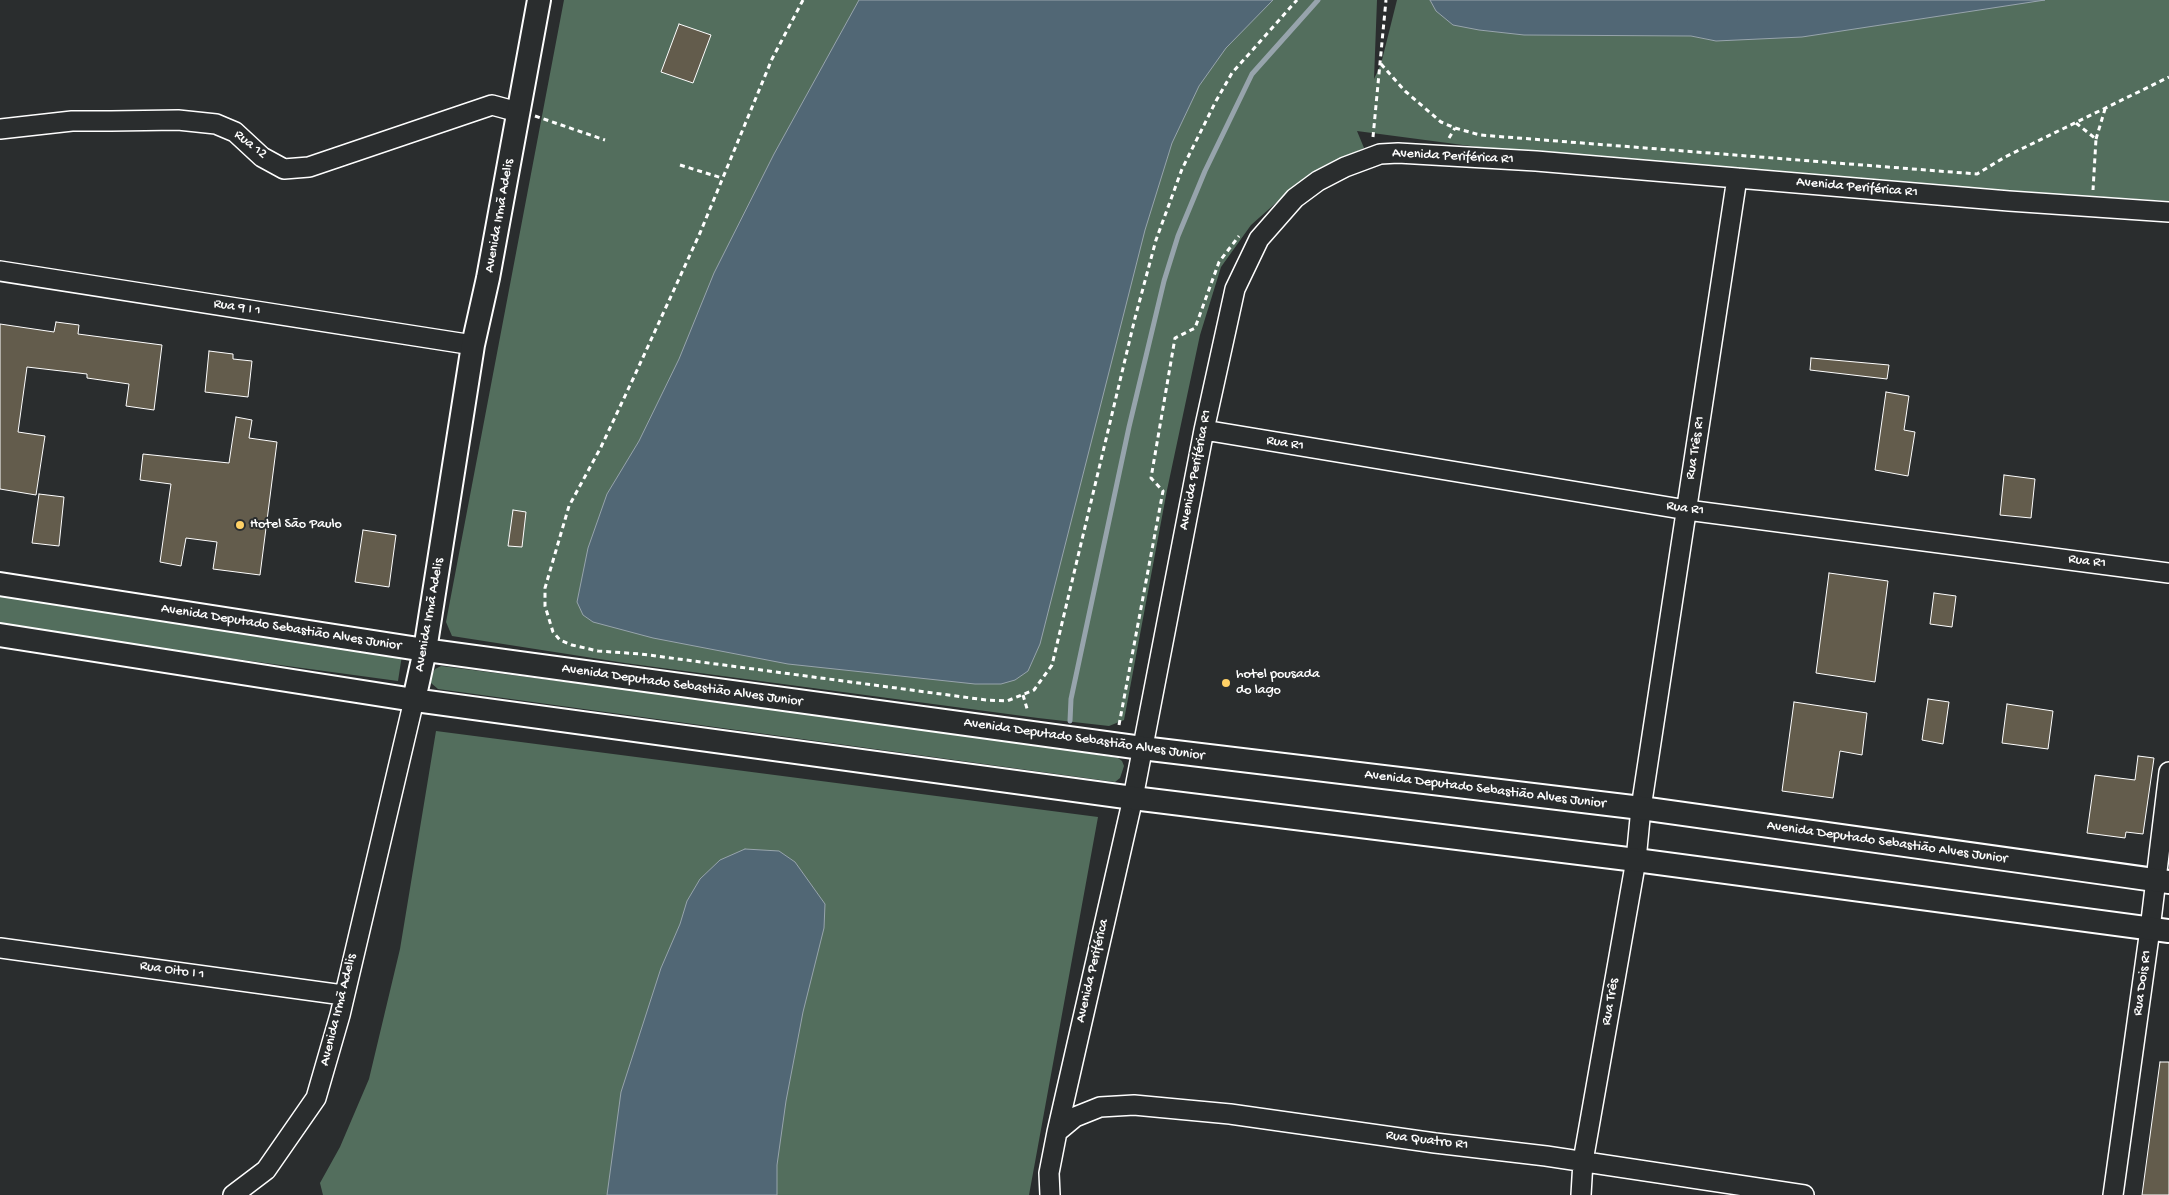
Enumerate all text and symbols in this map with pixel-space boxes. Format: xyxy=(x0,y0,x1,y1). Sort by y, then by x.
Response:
street label: Rua 12 xyxy=(230,127,270,163)
street label: Avenida Periférica R1 xyxy=(1392,145,1514,169)
street label: Avenida Irmã Adelis xyxy=(482,158,518,274)
street label: Avenida Periférica R1 xyxy=(1796,174,1918,202)
street label: Rua 9 I 1 xyxy=(212,296,262,320)
street label: Avenida Periférica R1 xyxy=(1176,409,1216,531)
street label: Rua Três R1 xyxy=(1683,415,1709,481)
street label: Rua R1 xyxy=(1265,433,1305,455)
street label: Rua R1 xyxy=(1665,498,1705,520)
place label: Hotel São Paulo xyxy=(250,517,342,533)
marker: Hotel São Paulo xyxy=(234,519,246,531)
street label: Rua R1 xyxy=(2067,551,2107,573)
street label: Avenida Irmã Adelis xyxy=(412,557,448,673)
street label: Avenida Deputado Sebastião Alves Junior xyxy=(160,601,402,655)
street label: Avenida Deputado Sebastião Alves Junior xyxy=(561,661,803,711)
place label: hotel pousada do lago xyxy=(1236,667,1320,700)
marker: hotel pousada do lago xyxy=(1220,677,1232,689)
street label: Avenida Deputado Sebastião Alves Junior xyxy=(963,715,1205,765)
street label: Avenida Deputado Sebastião Alves Junior xyxy=(1363,767,1607,813)
street label: Avenida Deputado Sebastião Alves Junior xyxy=(1766,818,2008,868)
street label: Avenida Periférica xyxy=(1073,918,1113,1024)
street label: Rua Dois R1 xyxy=(2130,949,2156,1017)
street label: Avenida Irmã Adelis xyxy=(317,952,361,1068)
street label: Rua Oito I 1 xyxy=(139,958,205,984)
street label: Rua Três xyxy=(1599,977,1623,1027)
street label: Rua Quatro R1 xyxy=(1385,1128,1469,1154)

